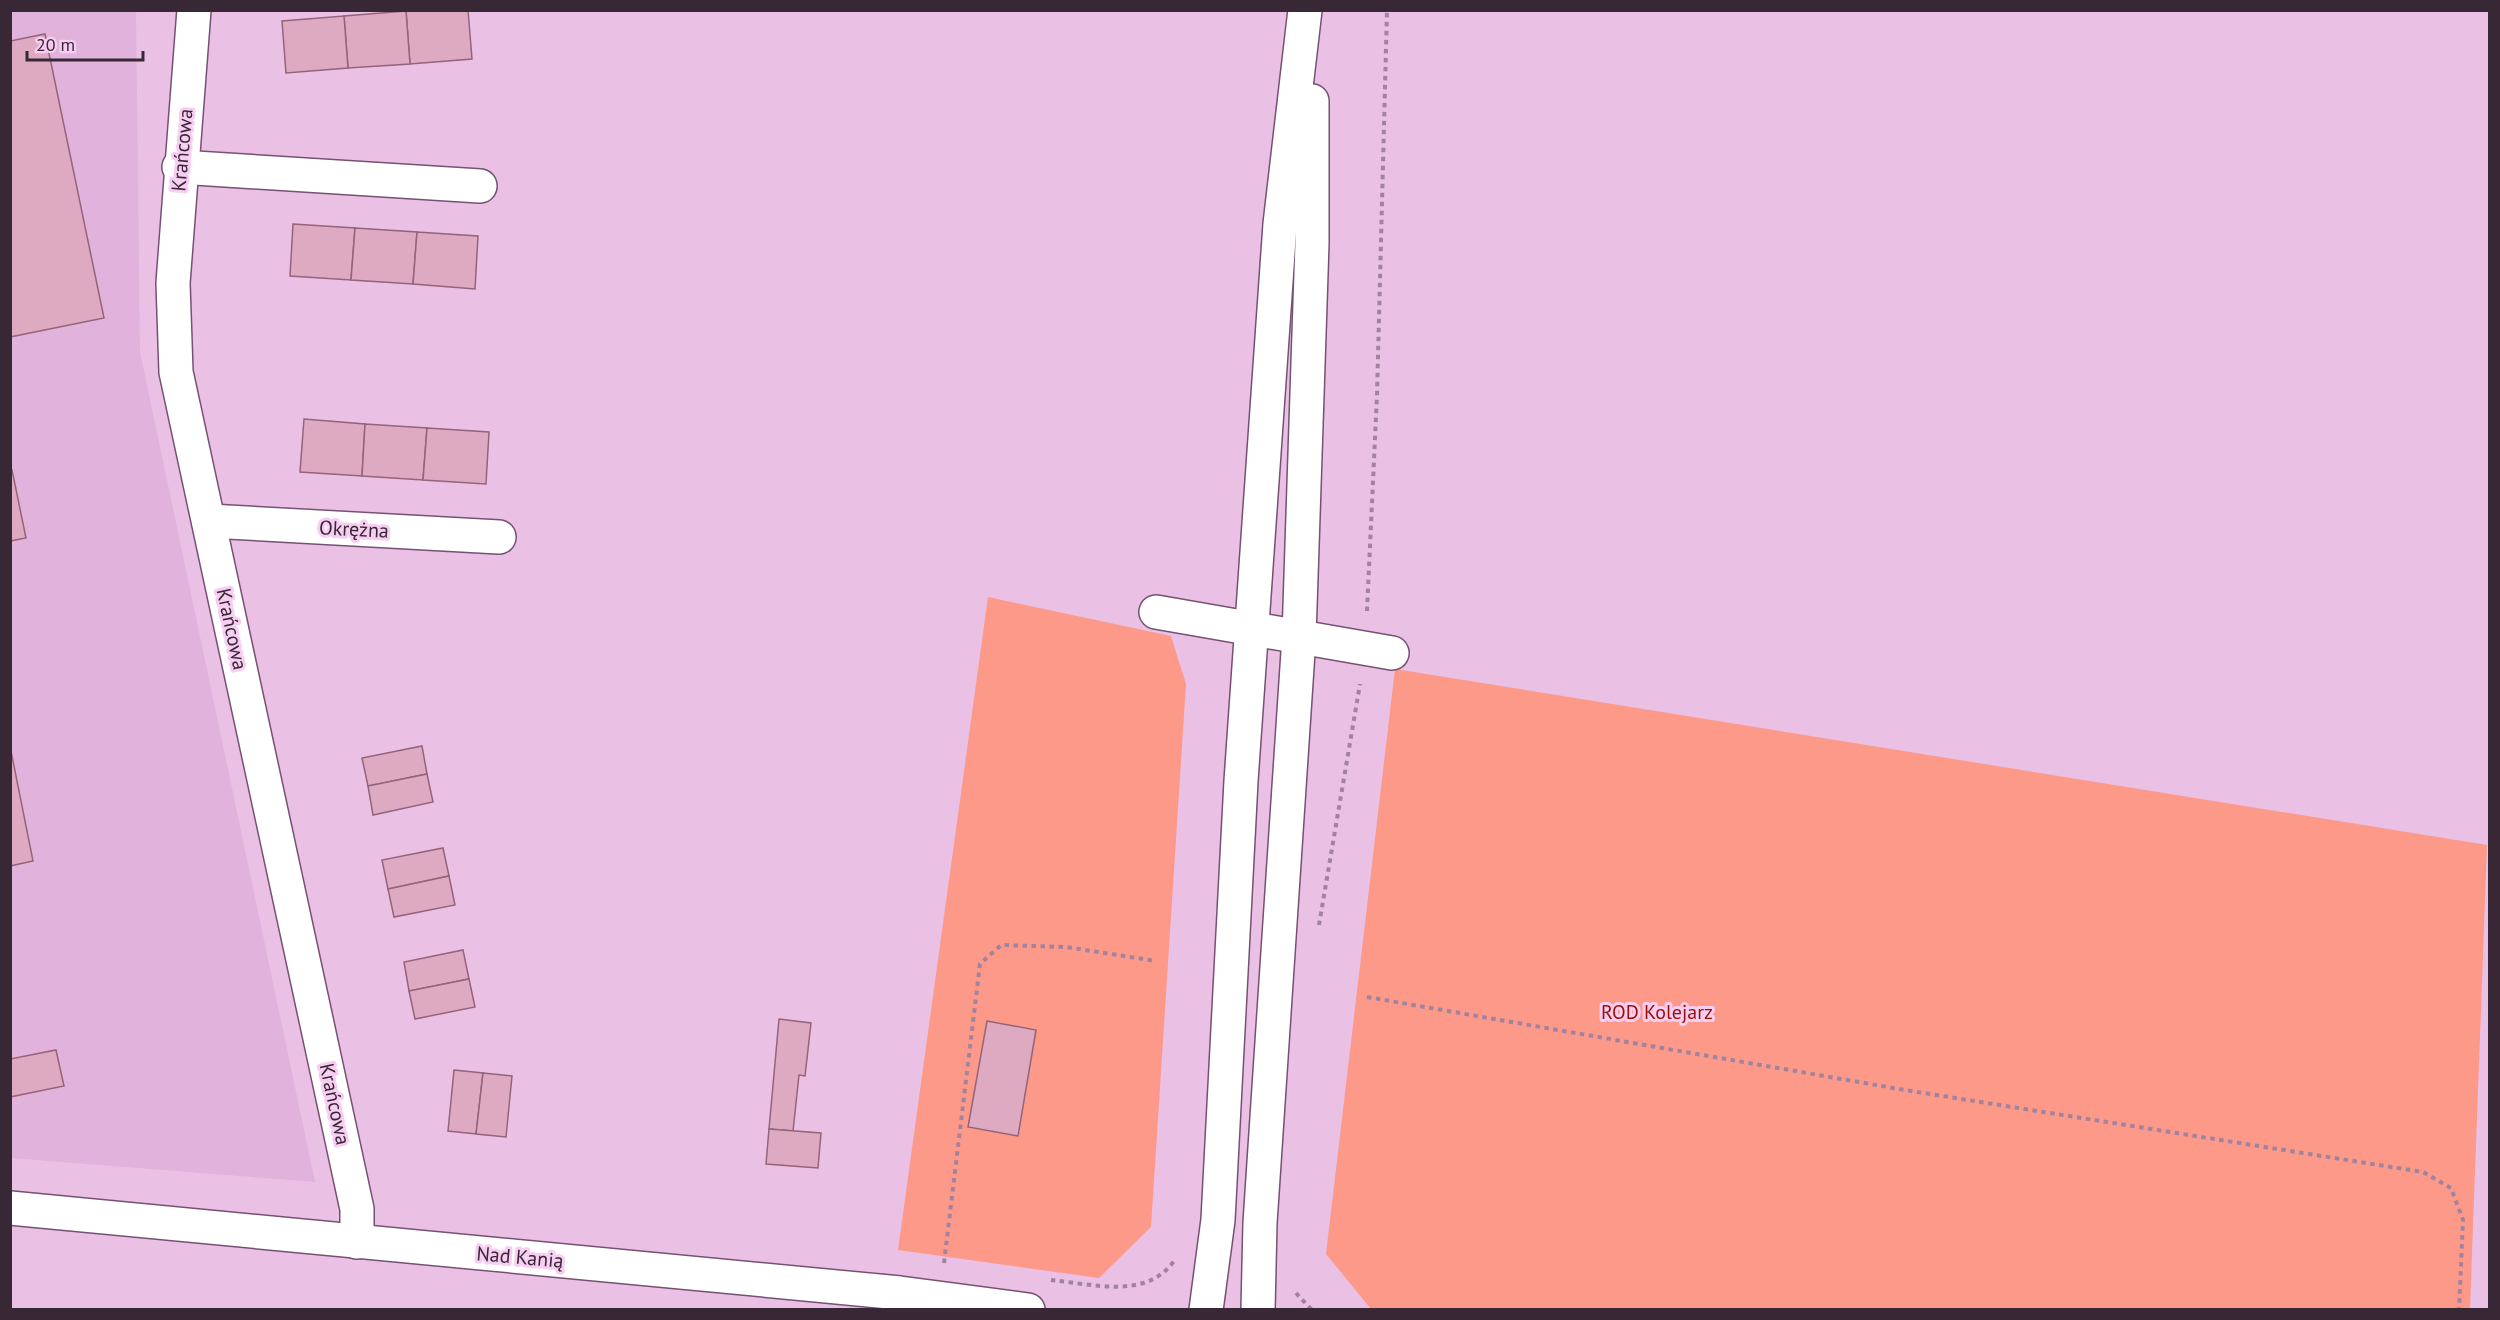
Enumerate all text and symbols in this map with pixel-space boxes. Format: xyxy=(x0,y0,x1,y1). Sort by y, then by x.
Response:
scale bar xyxy=(27,24,142,62)
text: 20 m xyxy=(36,33,75,56)
street label: Krańcowa xyxy=(165,108,199,192)
street label: Okrężna xyxy=(318,514,390,544)
street label: Krańcowa xyxy=(211,586,253,672)
park label: ROD Kolejarz xyxy=(1601,999,1713,1025)
street label: Krańcowa xyxy=(314,1061,356,1147)
street label: Nad Kanią xyxy=(475,1240,565,1274)

